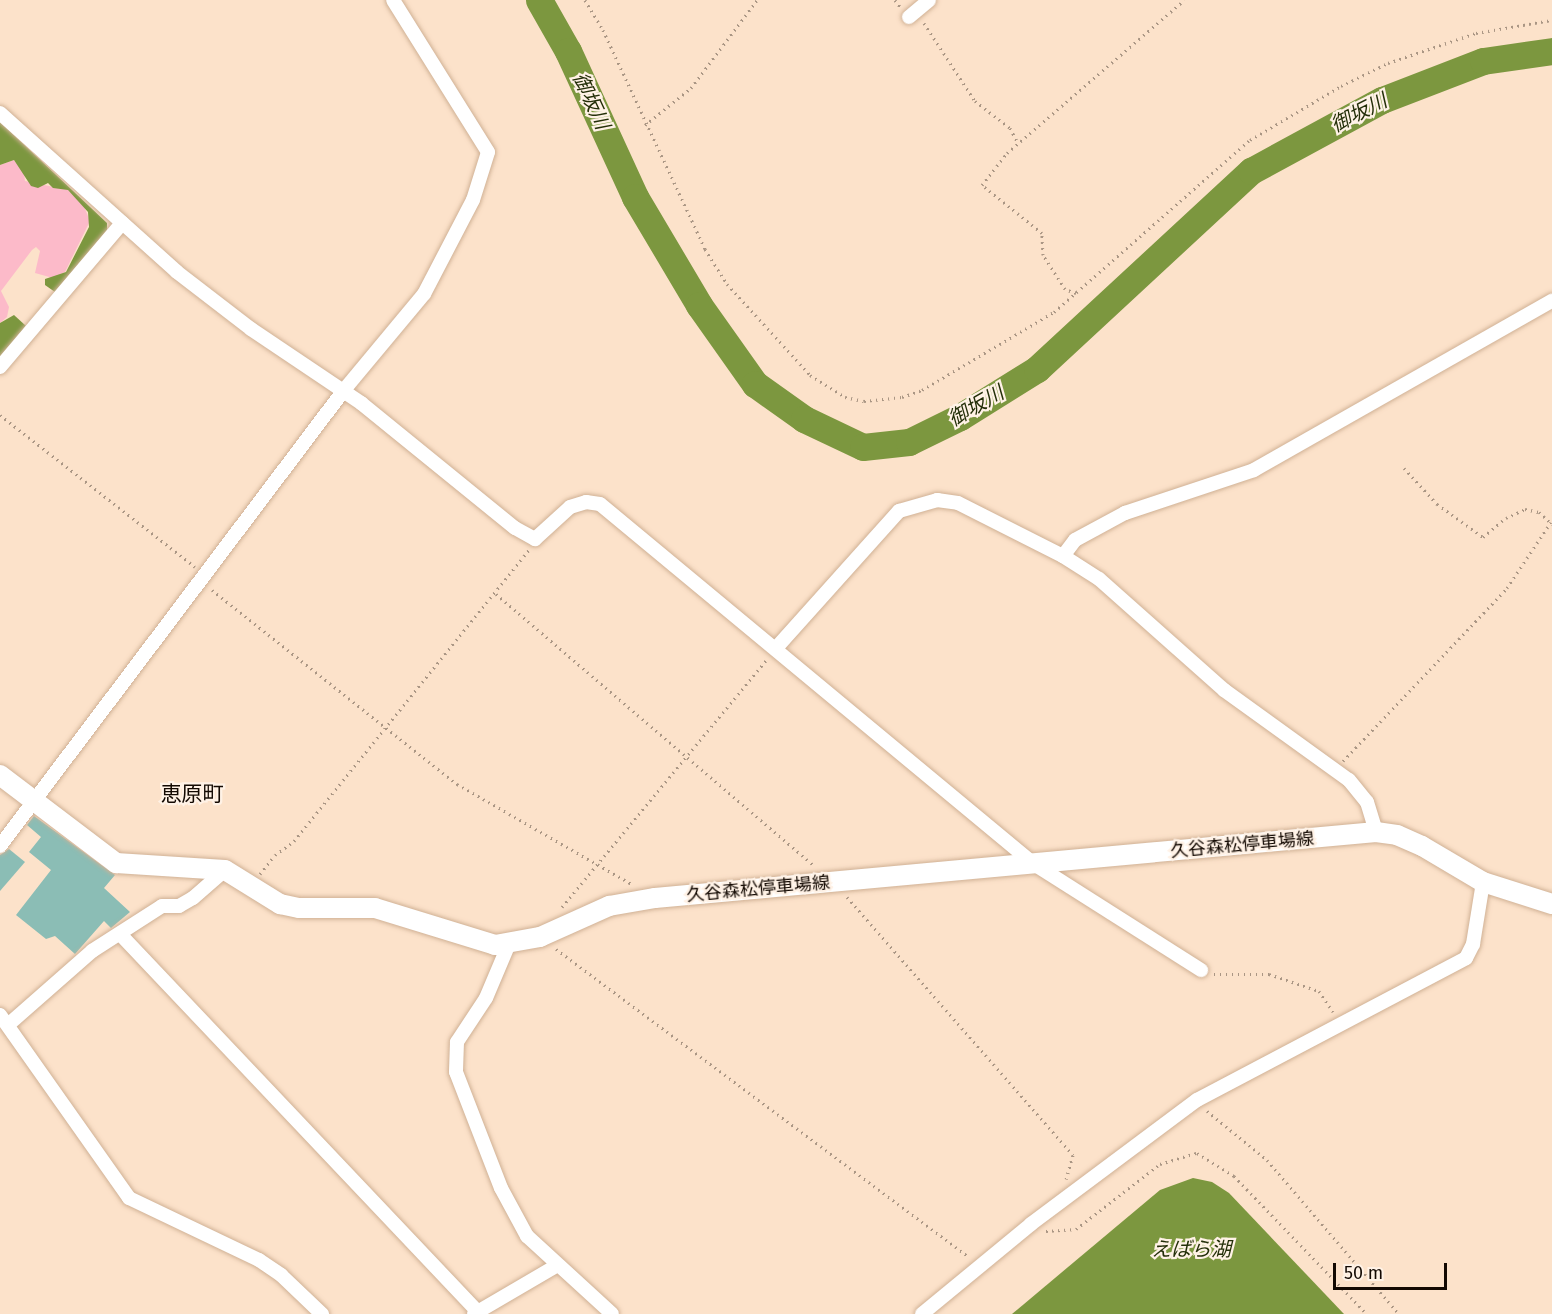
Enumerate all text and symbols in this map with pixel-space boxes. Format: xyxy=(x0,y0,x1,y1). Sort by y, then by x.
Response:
water label: 御坂川 xyxy=(567,69,615,133)
water label: 御坂川 xyxy=(1327,89,1391,137)
water label: 御坂川 xyxy=(944,381,1008,431)
district label: 恵原町 xyxy=(161,781,223,807)
street label: 久谷森松停車場線 xyxy=(1169,828,1315,862)
street label: 久谷森松停車場線 xyxy=(685,872,831,906)
water label: えばら湖 xyxy=(1151,1237,1231,1261)
scale bar xyxy=(1336,1251,1450,1289)
text: 50 m xyxy=(1344,1262,1383,1284)

